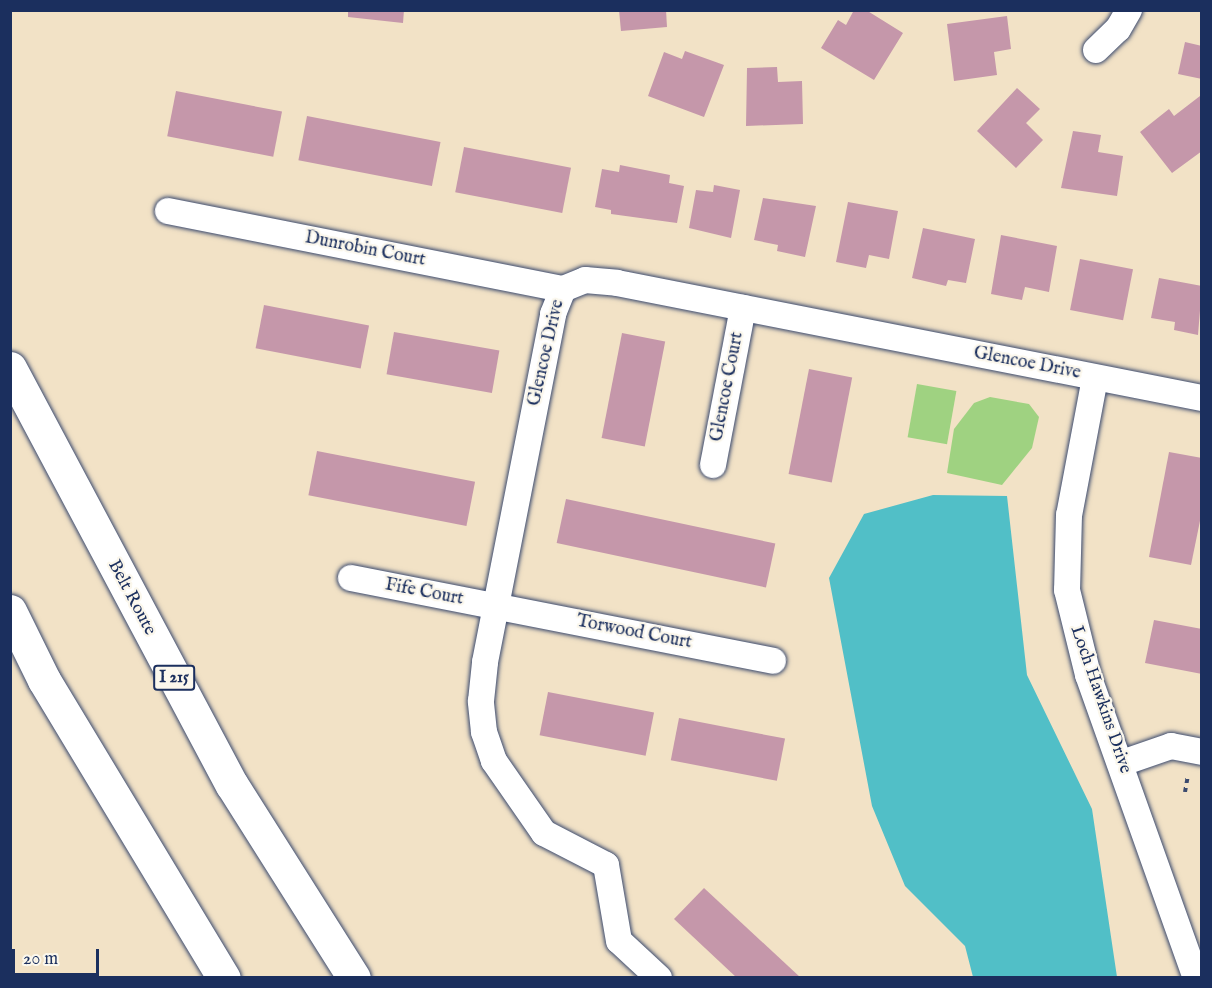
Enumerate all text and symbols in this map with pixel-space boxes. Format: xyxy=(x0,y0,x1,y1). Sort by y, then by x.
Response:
street label: Dunrobin Court xyxy=(303,228,427,272)
street label: Glencoe Drive xyxy=(524,298,570,408)
street label: Glencoe Court xyxy=(707,330,749,444)
street label: Glencoe Drive xyxy=(972,343,1082,385)
street label: Belt Route xyxy=(102,557,160,639)
street label: Fife Court xyxy=(383,575,465,611)
street label: Torwood Court xyxy=(575,611,693,655)
street label: Loch Hawkins Drive xyxy=(1065,623,1135,777)
road number: I 215 xyxy=(153,665,195,691)
scale bar xyxy=(15,937,102,975)
text: 20 m xyxy=(23,948,58,971)

